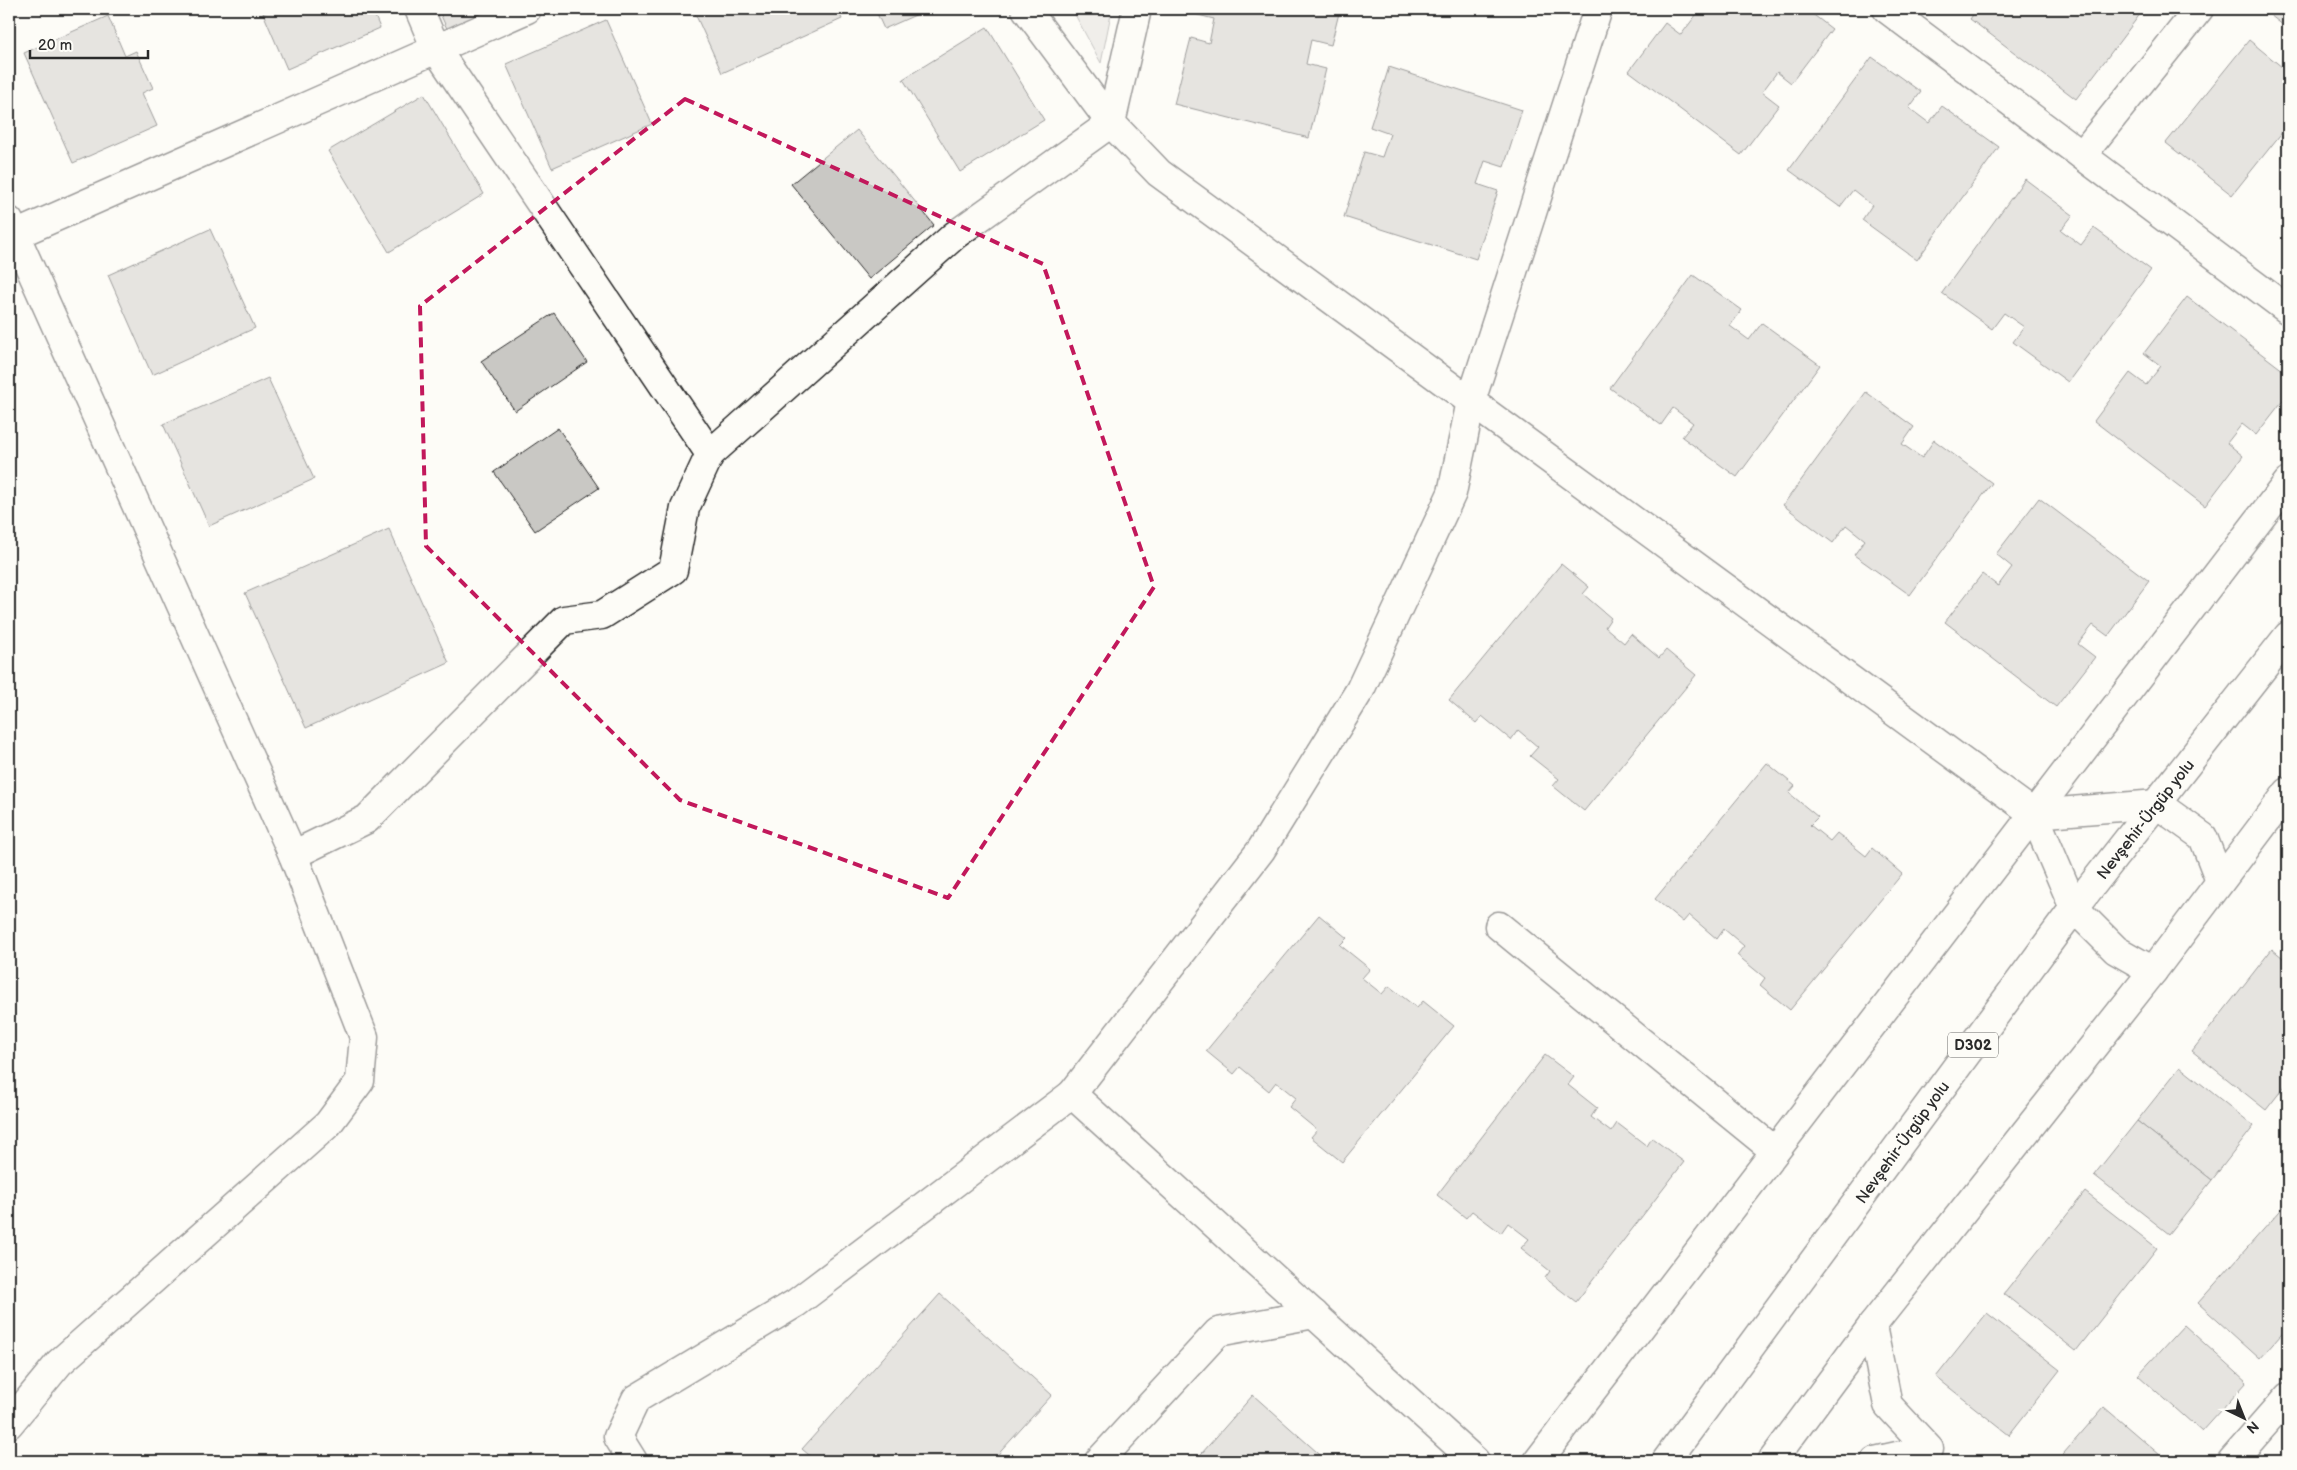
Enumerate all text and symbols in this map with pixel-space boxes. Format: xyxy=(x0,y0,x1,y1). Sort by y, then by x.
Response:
scale bar xyxy=(30,28,148,60)
text: 20 m xyxy=(38,36,72,55)
street label: Nevşehir-Ürgüp yolu xyxy=(2092,755,2199,884)
road number: D302 xyxy=(1948,1032,1998,1058)
street label: Nevşehir-Ürgüp yolu xyxy=(1851,1077,1954,1208)
north arrow xyxy=(2220,1392,2270,1442)
text: N xyxy=(2243,1417,2262,1437)

